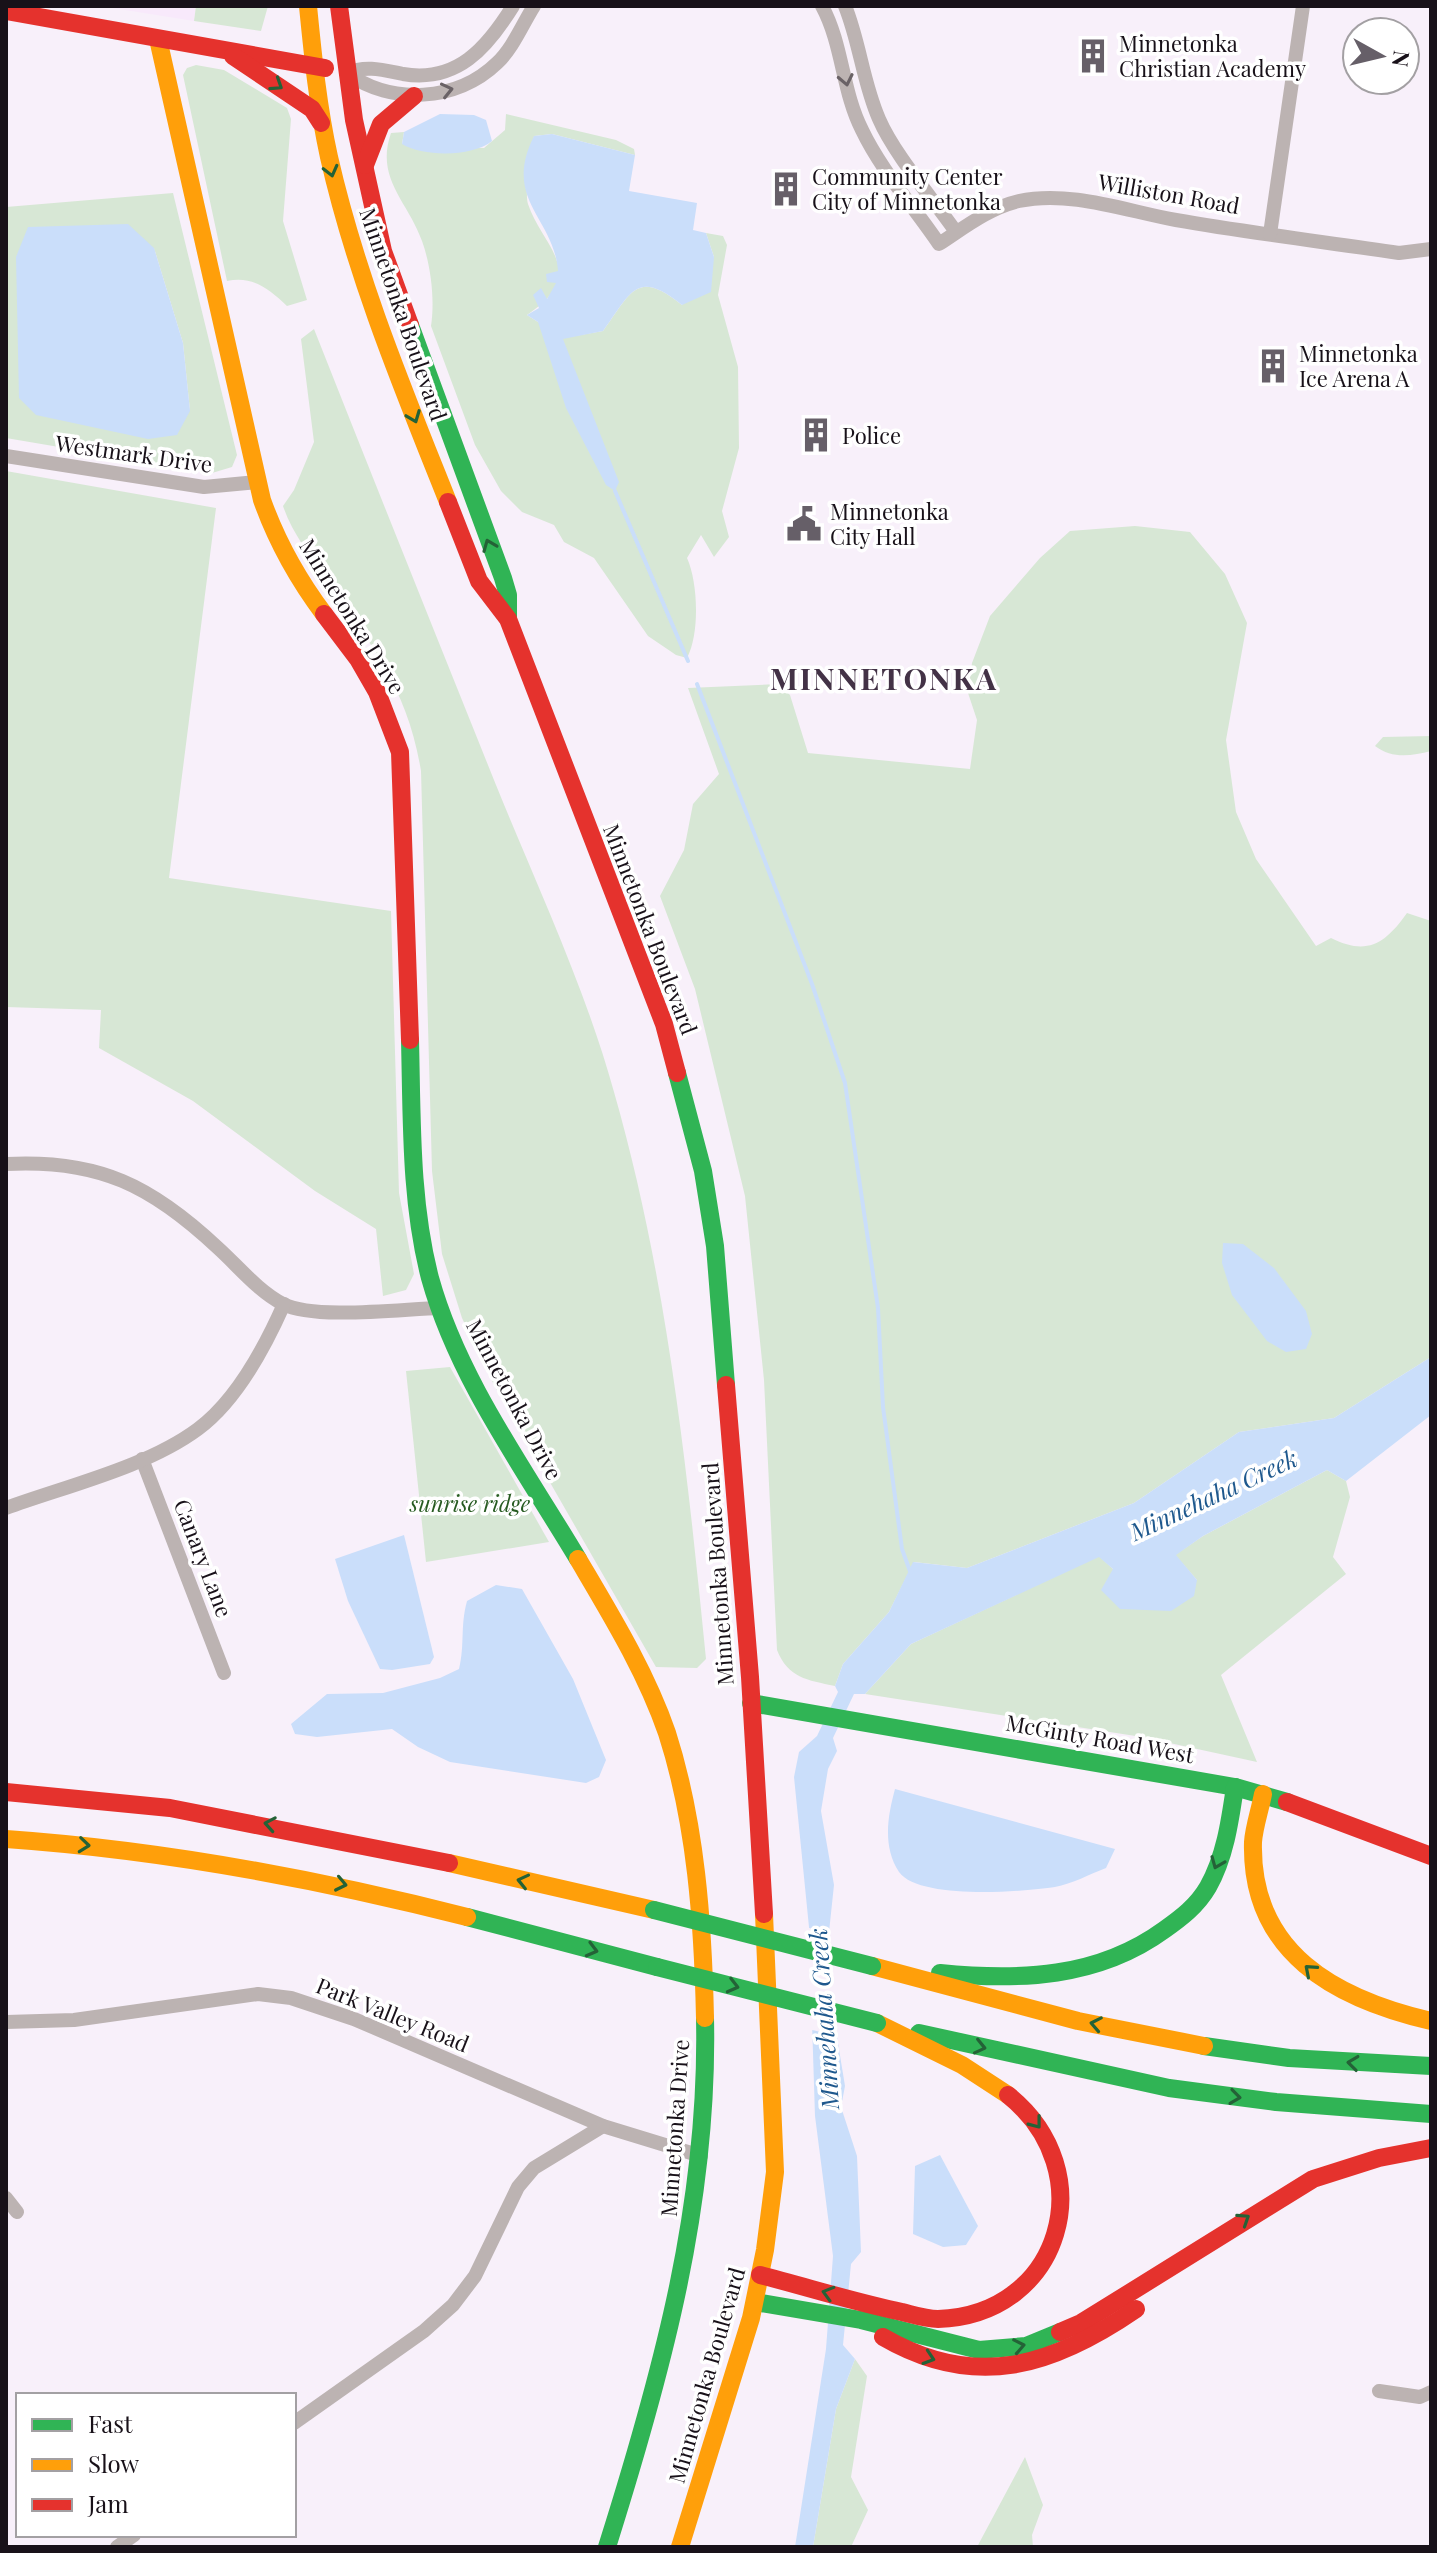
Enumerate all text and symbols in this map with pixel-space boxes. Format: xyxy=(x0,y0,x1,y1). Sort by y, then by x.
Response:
north arrow xyxy=(1341,16,1421,96)
place label: Minnetonka Christian Academy xyxy=(1119,28,1306,83)
building icon: Minnetonka Christian Academy xyxy=(1074,37,1112,75)
text: N xyxy=(1386,49,1418,69)
one-way arrow xyxy=(837,72,854,86)
one-way arrow xyxy=(269,75,283,90)
one-way arrow xyxy=(440,82,454,99)
place label: Community Center City of Minnetonka xyxy=(812,161,1003,216)
one-way arrow xyxy=(322,163,339,177)
street label: Williston Road xyxy=(1095,166,1242,220)
building icon: Community Center City of Minnetonka xyxy=(767,170,805,208)
street label: Minnetonka Boulevard xyxy=(353,203,455,425)
place label: Minnetonka Ice Arena A xyxy=(1299,338,1418,393)
building icon: Minnetonka Ice Arena A xyxy=(1254,347,1292,385)
one-way arrow xyxy=(404,409,421,423)
building icon: Police xyxy=(797,416,835,454)
place label: Police xyxy=(842,420,901,450)
street label: Westmark Drive xyxy=(53,427,214,479)
place label: Minnetonka City Hall xyxy=(830,496,949,551)
public building icon: Minnetonka City Hall xyxy=(785,505,823,543)
street label: Minnetonka Drive xyxy=(293,533,413,699)
one-way arrow xyxy=(483,539,499,553)
district label: MINNETONKA xyxy=(770,658,998,698)
street label: Minnetonka Boulevard xyxy=(597,819,705,1039)
street label: Minnetonka Drive xyxy=(460,1313,570,1485)
water label: Minnehaha Creek xyxy=(1123,1441,1302,1547)
street label: Minnetonka Boulevard xyxy=(694,1461,740,1686)
park label: sunrise ridge xyxy=(409,1488,531,1518)
street label: Canary Lane xyxy=(168,1495,240,1621)
street label: McGinty Road West xyxy=(1004,1707,1197,1769)
one-way arrow xyxy=(263,1816,277,1833)
one-way arrow xyxy=(78,1836,91,1853)
one-way arrow xyxy=(1211,1854,1227,1869)
one-way arrow xyxy=(517,1873,531,1890)
one-way arrow xyxy=(333,1875,347,1892)
water label: Minnehaha Creek xyxy=(801,1927,845,2112)
one-way arrow xyxy=(585,1940,599,1957)
one-way arrow xyxy=(1304,1965,1319,1979)
street label: Park Valley Road xyxy=(312,1970,474,2058)
one-way arrow xyxy=(725,1977,739,1994)
one-way arrow xyxy=(1089,2017,1103,2034)
street label: Minnetonka Drive xyxy=(653,2038,695,2218)
one-way arrow xyxy=(973,2038,987,2055)
one-way arrow xyxy=(1346,2054,1359,2071)
one-way arrow xyxy=(1228,2088,1242,2105)
one-way arrow xyxy=(1026,2114,1041,2128)
one-way arrow xyxy=(1236,2214,1250,2229)
street label: Minnetonka Boulevard xyxy=(661,2263,751,2487)
one-way arrow xyxy=(821,2286,835,2302)
one-way arrow xyxy=(1012,2338,1025,2355)
one-way arrow xyxy=(921,2348,935,2364)
legend xyxy=(16,2393,296,2537)
text: Fast xyxy=(88,2407,133,2439)
text: Slow xyxy=(88,2447,140,2479)
text: Jam xyxy=(87,2487,129,2519)

